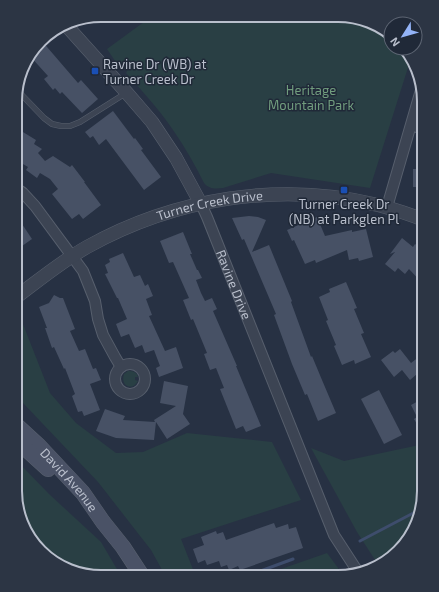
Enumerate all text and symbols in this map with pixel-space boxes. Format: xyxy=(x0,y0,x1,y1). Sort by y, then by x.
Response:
north arrow xyxy=(383,16,423,56)
text: N xyxy=(387,35,402,49)
place label: Ravine Dr (WB) at Turner Creek Dr xyxy=(103,56,206,87)
marker: Ravine Dr (WB) at Turner Creek Dr xyxy=(90,66,100,76)
park label: Heritage Mountain Park xyxy=(268,82,354,113)
marker: Turner Creek Dr (NB) at Parkglen Pl xyxy=(339,185,349,195)
street label: Turner Creek Drive xyxy=(154,187,263,224)
place label: Turner Creek Dr (NB) at Parkglen Pl xyxy=(289,196,399,227)
street label: Ravine Drive xyxy=(213,247,255,322)
street label: David Avenue xyxy=(37,445,101,515)

